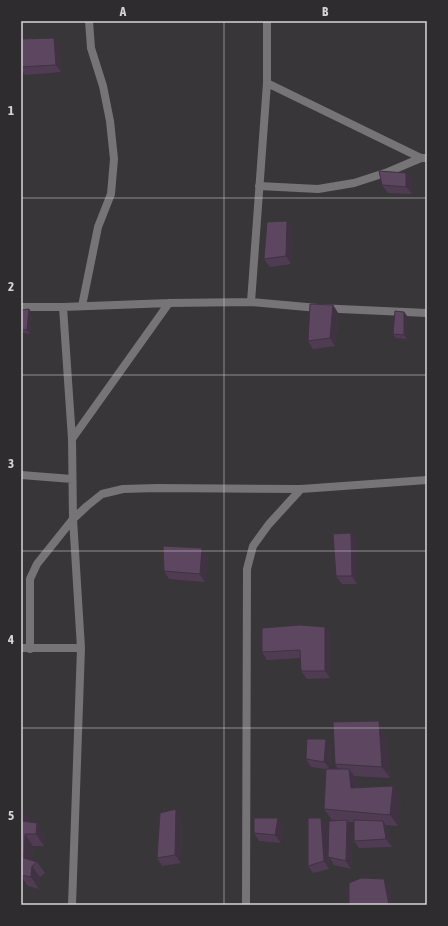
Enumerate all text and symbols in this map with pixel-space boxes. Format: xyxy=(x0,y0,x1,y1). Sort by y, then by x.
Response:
text: A xyxy=(119,4,127,19)
text: B xyxy=(322,4,329,19)
text: 1 xyxy=(8,103,14,118)
text: 2 xyxy=(8,279,14,294)
text: 3 xyxy=(8,456,14,471)
text: 4 xyxy=(7,632,14,647)
text: 5 xyxy=(8,808,14,823)

